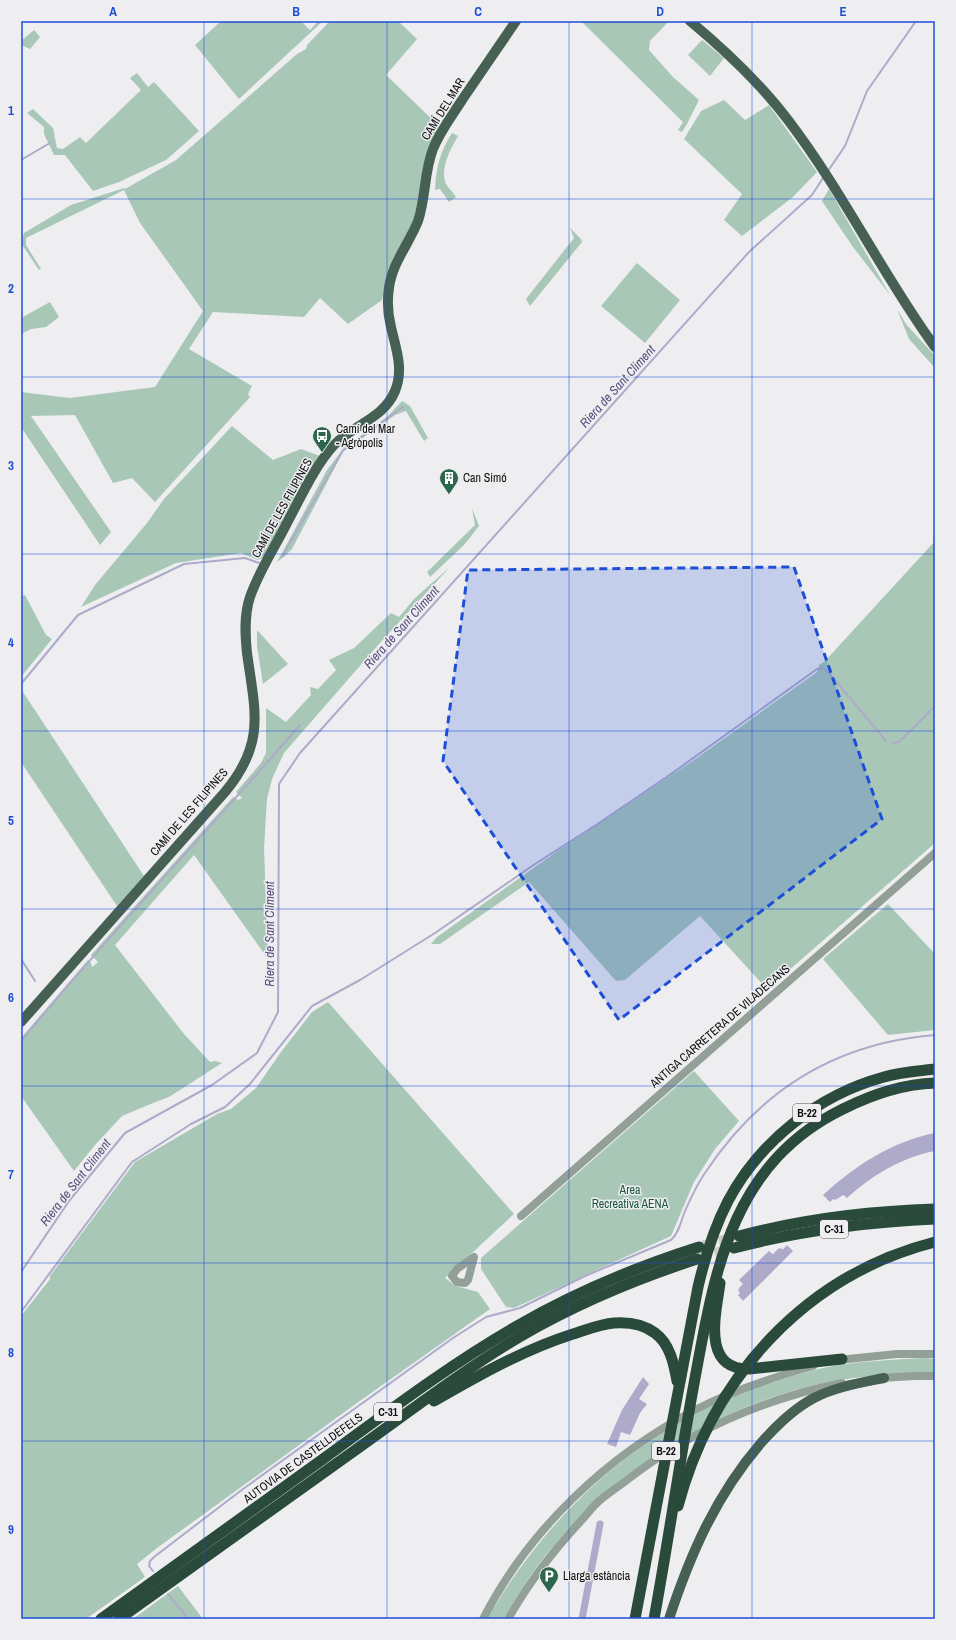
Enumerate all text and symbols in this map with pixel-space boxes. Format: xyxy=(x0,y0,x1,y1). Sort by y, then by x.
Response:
text: A xyxy=(109,3,117,20)
text: B xyxy=(292,3,300,20)
text: C xyxy=(474,3,482,20)
text: D xyxy=(656,3,664,20)
text: E xyxy=(839,3,847,20)
street label: CAMÍ DEL MAR xyxy=(417,75,469,143)
text: 1 xyxy=(8,102,14,119)
text: 2 xyxy=(8,280,14,297)
water label: Riera de Sant Climent xyxy=(576,341,660,431)
place label: Camí del Mar - Agròpolis xyxy=(336,421,396,451)
bus stop icon: Camí del Mar - Agròpolis xyxy=(311,425,333,453)
street label: CAMÍ DE LES FILIPINES xyxy=(248,455,316,561)
text: 3 xyxy=(8,457,14,474)
building icon: Can Simó xyxy=(438,467,460,495)
place label: Can Simó xyxy=(463,470,507,486)
water label: Riera de Sant Climent xyxy=(360,582,444,672)
text: 4 xyxy=(8,634,14,651)
street label: CAMÍ DE LES FILIPINES xyxy=(146,764,232,859)
text: 5 xyxy=(8,812,14,829)
water label: Riera de Sant Climent xyxy=(261,880,278,987)
street label: ANTIGA CARRETERA DE VILADECANS xyxy=(646,960,794,1092)
text: 6 xyxy=(8,989,14,1006)
road number: B-22 xyxy=(793,1104,821,1122)
water label: Riera de Sant Climent xyxy=(36,1135,115,1229)
text: 7 xyxy=(8,1166,14,1183)
park label: Area Recreativa AENA xyxy=(592,1182,669,1212)
road number: C-31 xyxy=(820,1220,848,1238)
text: 8 xyxy=(8,1344,14,1361)
road number: C-31 xyxy=(374,1403,402,1421)
street label: AUTOVIA DE CASTELLDEFELS xyxy=(239,1409,366,1507)
road number: B-22 xyxy=(652,1442,680,1460)
text: 9 xyxy=(8,1521,14,1538)
parking icon: Llarga estància xyxy=(538,1565,560,1593)
place label: Llarga estància xyxy=(563,1568,631,1584)

